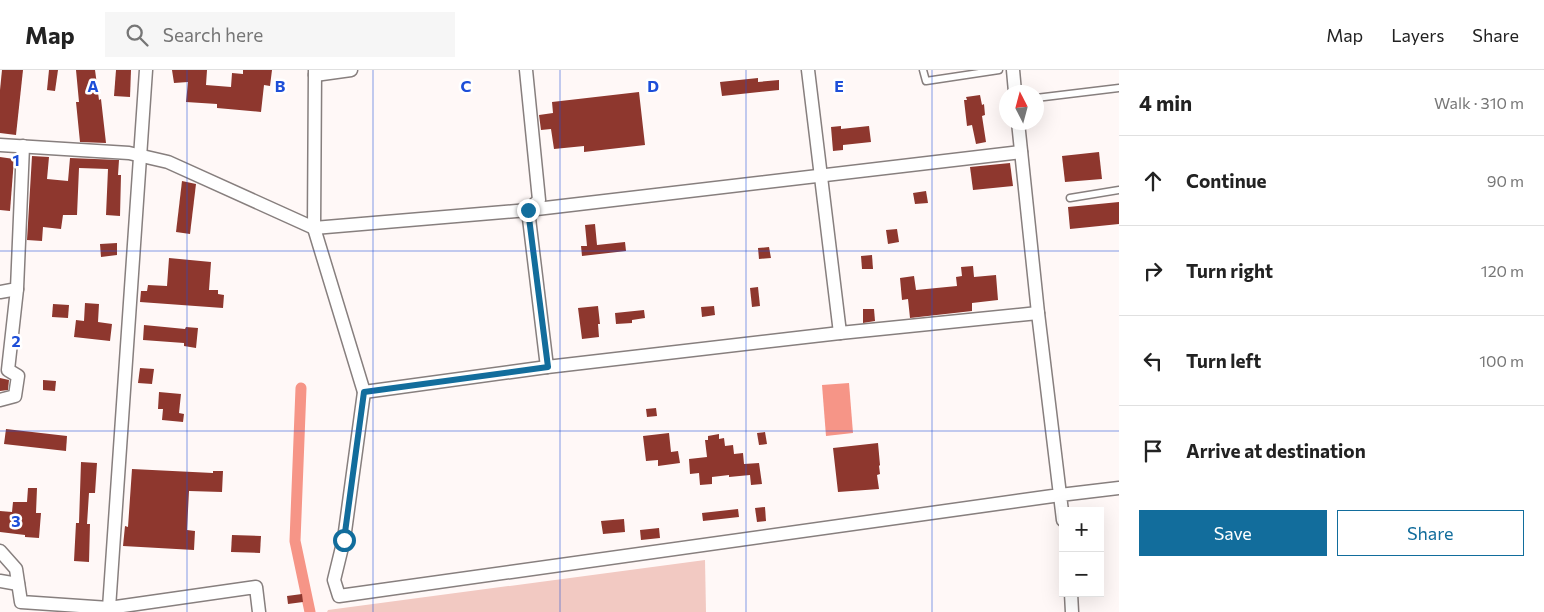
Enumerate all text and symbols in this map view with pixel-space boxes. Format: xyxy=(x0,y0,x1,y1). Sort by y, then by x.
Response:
search box xyxy=(105,12,455,57)
text: Map xyxy=(25,20,75,49)
icon: search xyxy=(123,21,151,49)
text: Search here xyxy=(163,23,263,46)
text: Map xyxy=(1326,24,1363,46)
text: Layers xyxy=(1391,24,1444,46)
text: Share xyxy=(1472,24,1519,46)
text: A xyxy=(87,76,99,95)
text: B xyxy=(275,76,286,95)
text: C xyxy=(461,76,472,95)
text: D xyxy=(647,76,659,95)
text: E xyxy=(834,76,844,95)
north arrow xyxy=(999,85,1044,130)
text: 4 min xyxy=(1139,90,1192,115)
text: Walk · 310 m xyxy=(1434,93,1524,112)
text: 1 xyxy=(12,150,20,169)
icon: ahead xyxy=(1139,167,1167,195)
text: Continue xyxy=(1186,169,1266,192)
text: 90 m xyxy=(1487,171,1524,190)
route end xyxy=(517,199,540,222)
icon: right xyxy=(1139,257,1167,285)
text: Turn right xyxy=(1186,259,1273,282)
text: 120 m xyxy=(1481,261,1524,280)
text: 2 xyxy=(11,331,21,350)
icon: left xyxy=(1139,347,1167,375)
text: Turn left xyxy=(1186,349,1261,372)
text: 100 m xyxy=(1479,351,1524,370)
icon: arrive xyxy=(1139,437,1167,465)
text: Arrive at destination xyxy=(1186,439,1366,462)
map controls xyxy=(1059,507,1104,597)
button: + xyxy=(1059,507,1104,552)
button: Save xyxy=(1139,510,1327,556)
button: Share xyxy=(1337,510,1524,556)
text: 3 xyxy=(11,511,21,530)
route start xyxy=(333,529,356,552)
button: − xyxy=(1059,552,1104,597)

